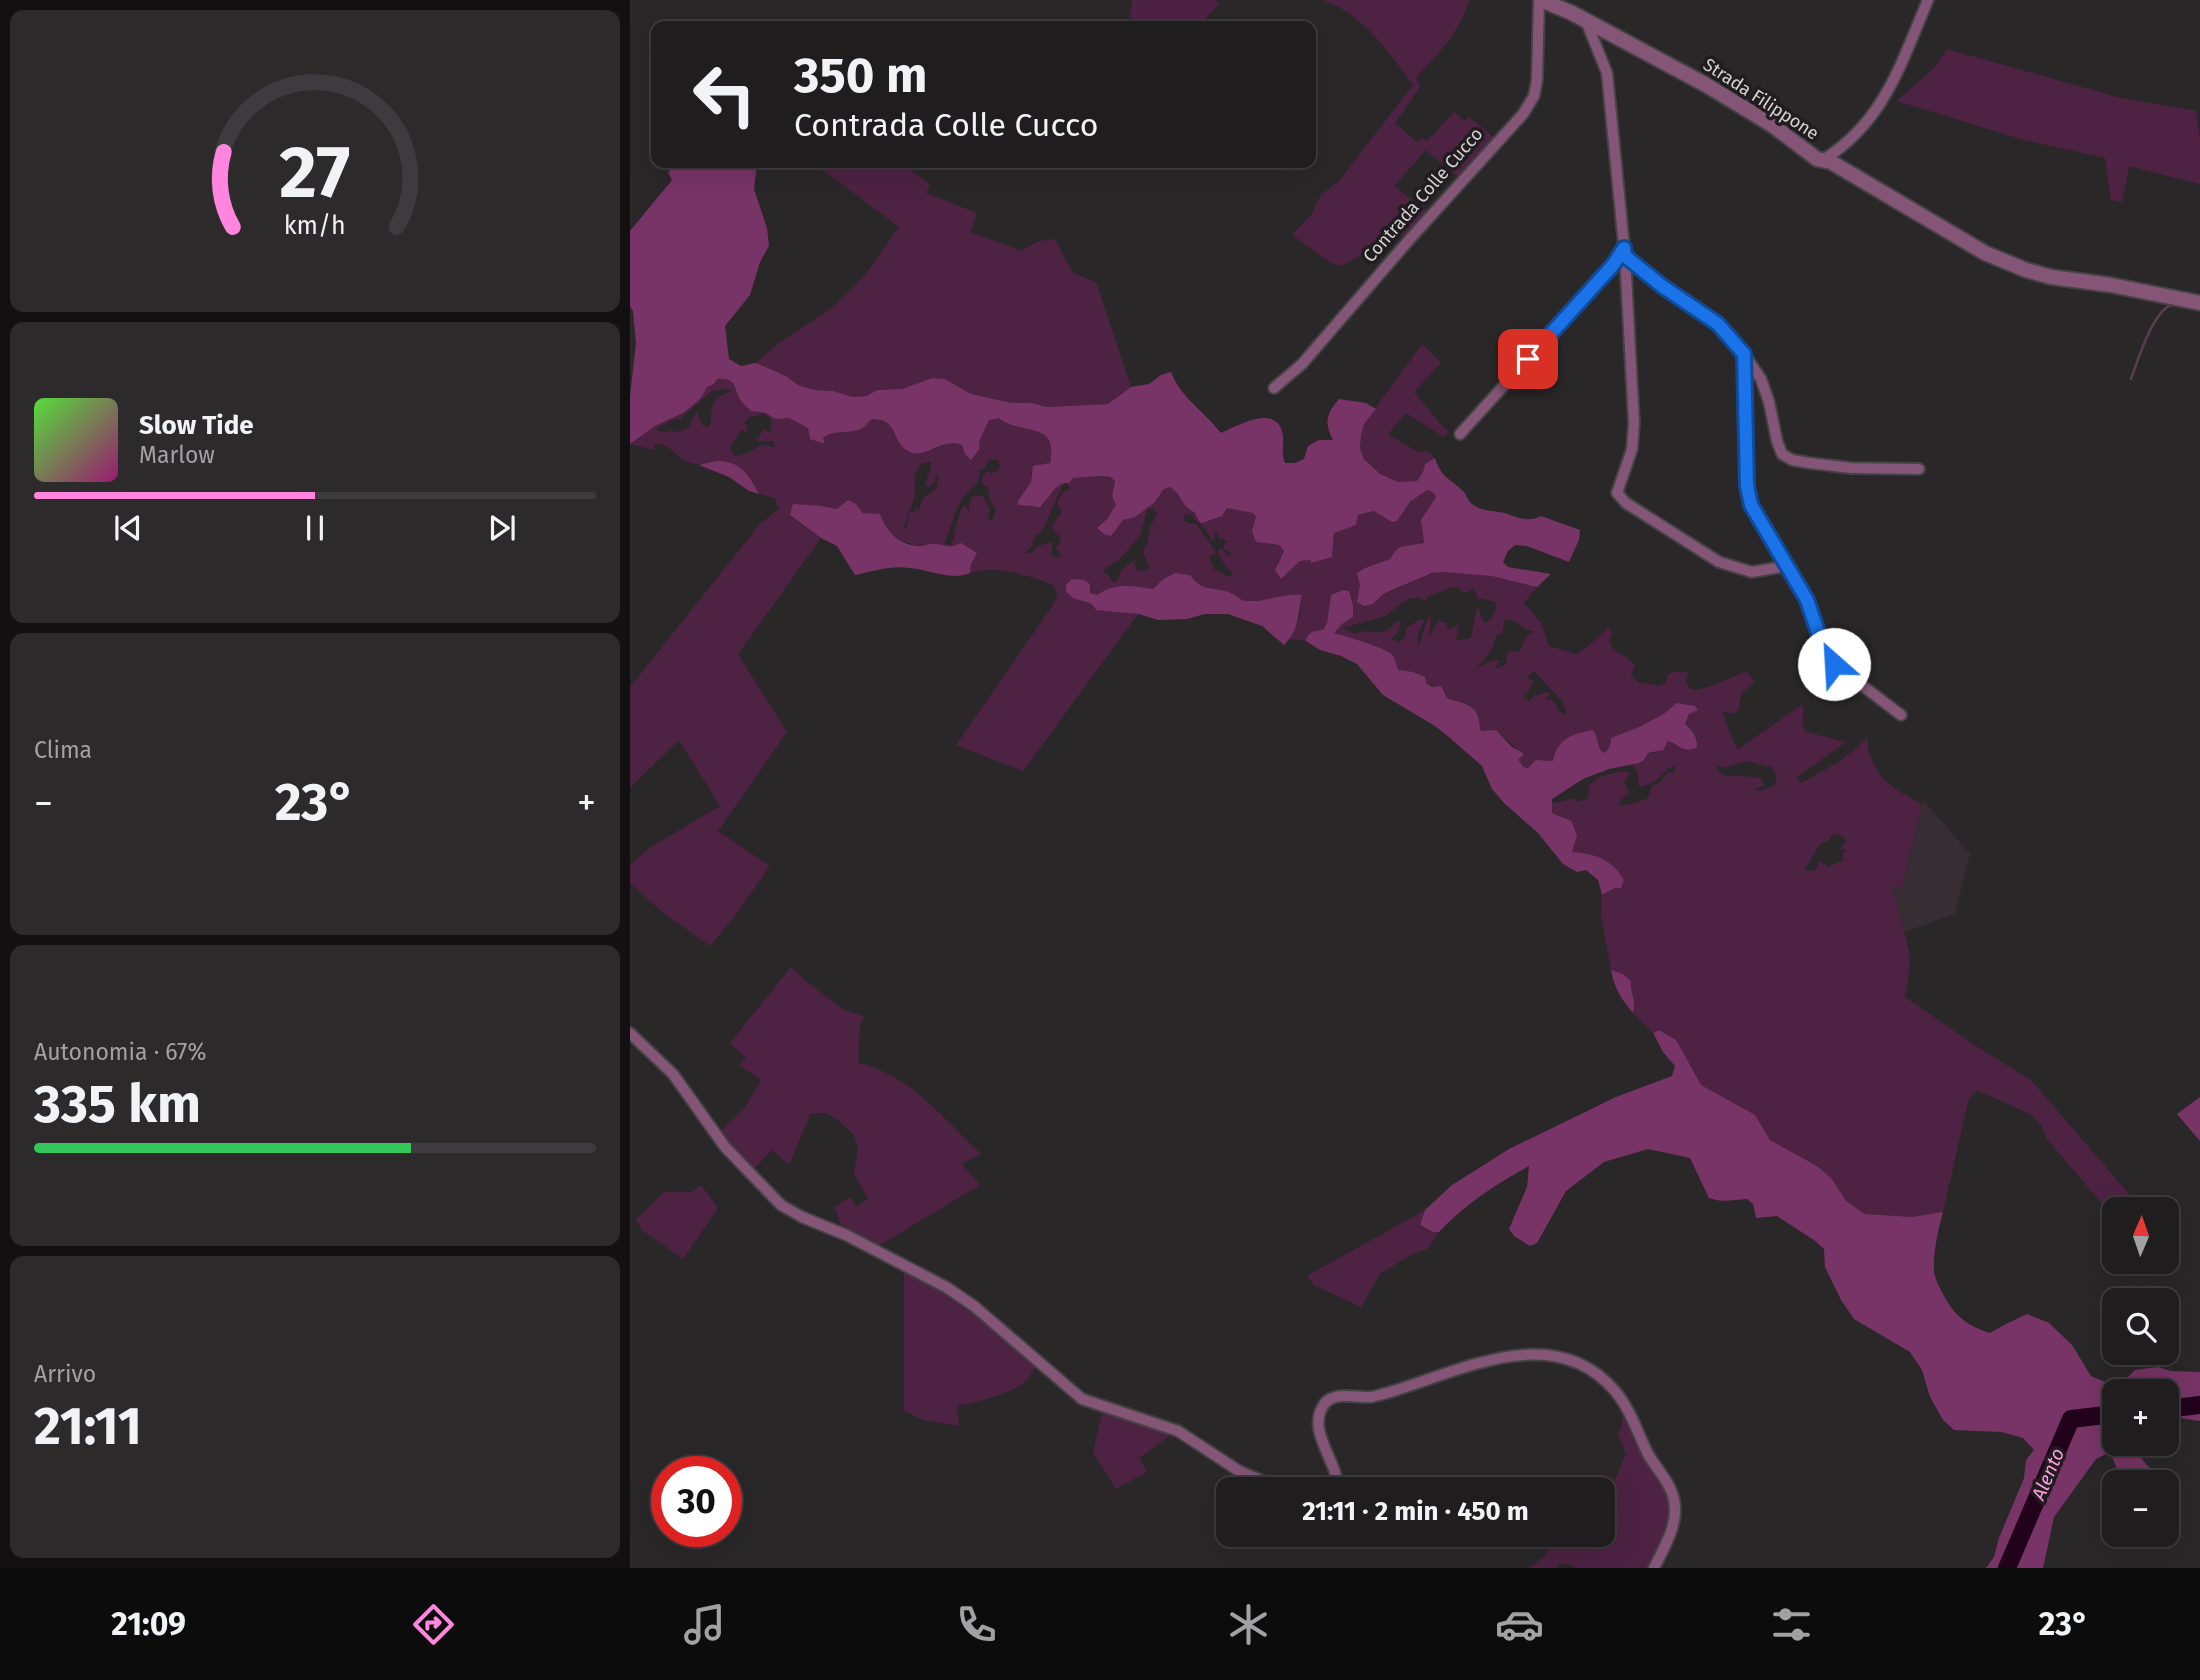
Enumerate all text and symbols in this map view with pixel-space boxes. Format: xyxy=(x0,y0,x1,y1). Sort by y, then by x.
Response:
text: 350 m xyxy=(794,46,927,105)
icon: left xyxy=(679,49,770,140)
street label: Strada Filippone xyxy=(1699,53,1823,145)
text: Contrada Colle Cucco xyxy=(794,106,1098,144)
street label: Contrada Colle Cucco xyxy=(1359,123,1487,267)
text: 27 xyxy=(280,129,350,216)
text: km/h xyxy=(284,211,346,241)
pin xyxy=(1498,329,1558,389)
icon: arrive xyxy=(1509,340,1547,378)
text: Slow Tide xyxy=(139,410,254,441)
text: Marlow xyxy=(139,441,215,469)
icon: previous xyxy=(109,509,147,547)
icon: pause xyxy=(296,509,334,547)
icon: next xyxy=(483,509,521,547)
position arrow xyxy=(1797,627,1871,701)
text: Clima xyxy=(34,736,92,764)
text: 23° xyxy=(275,771,355,834)
text: − xyxy=(34,780,53,826)
text: + xyxy=(577,780,596,826)
text: Autonomia · 67% xyxy=(34,1038,206,1066)
text: 335 km xyxy=(34,1073,201,1136)
north arrow xyxy=(2102,1197,2179,1274)
map controls xyxy=(2102,1197,2179,1547)
button: search xyxy=(2102,1288,2179,1365)
text: Arrivo xyxy=(34,1360,96,1388)
button: + xyxy=(2102,1379,2179,1456)
text: 21:11 xyxy=(34,1395,142,1458)
water label: Alento xyxy=(2026,1444,2069,1504)
speed limit sign: 30 xyxy=(651,1456,742,1547)
button: − xyxy=(2102,1470,2179,1547)
text: 21:11 · 2 min · 450 m xyxy=(1302,1496,1529,1527)
icon: directions xyxy=(409,1600,458,1649)
icon: music xyxy=(680,1600,729,1649)
icon: phone xyxy=(952,1600,1001,1649)
icon: climate xyxy=(1224,1600,1273,1649)
icon: car xyxy=(1495,1600,1544,1649)
icon: filters xyxy=(1767,1600,1816,1649)
text: 21:09 xyxy=(111,1605,186,1643)
text: 23° xyxy=(2039,1605,2089,1643)

